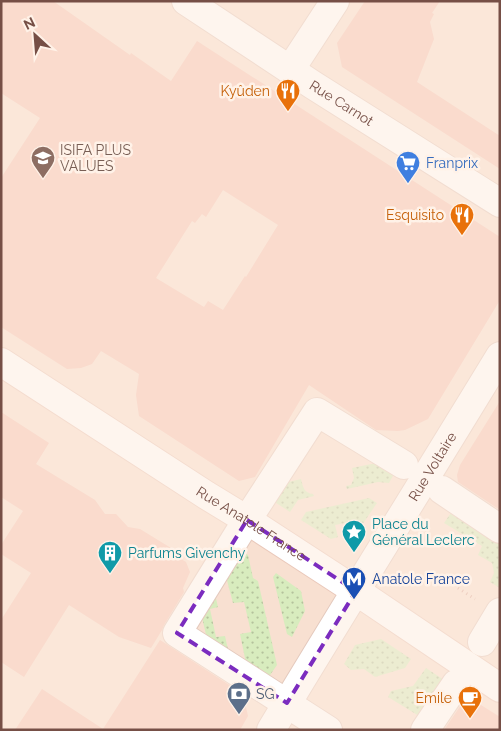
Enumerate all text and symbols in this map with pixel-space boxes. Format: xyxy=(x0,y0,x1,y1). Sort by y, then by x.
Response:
north arrow xyxy=(10,10,60,60)
text: N xyxy=(21,14,38,33)
street label: Rue Carnot xyxy=(307,77,377,129)
restaurant icon: Kyûden xyxy=(275,78,301,112)
place label: Kyûden xyxy=(221,83,270,99)
place label: ISIFA PLUS VALUES xyxy=(60,142,131,174)
school or university icon: ISIFA PLUS VALUES xyxy=(30,145,56,179)
supermarket icon: Franprix xyxy=(395,150,421,184)
place label: Franprix xyxy=(426,155,478,171)
restaurant icon: Esquisito xyxy=(449,202,475,236)
place label: Esquisito xyxy=(386,207,444,223)
street label: Rue Voltaire xyxy=(405,429,460,504)
street label: Rue Anatole France xyxy=(193,483,309,564)
place label: Place du Général Leclerc xyxy=(372,516,475,548)
place icon: Place du Général Leclerc xyxy=(341,519,367,553)
building icon: Parfums Givenchy xyxy=(97,540,123,574)
place label: Parfums Givenchy xyxy=(128,545,246,561)
metro station icon: Anatole France xyxy=(341,566,367,600)
place label: Anatole France xyxy=(372,571,470,587)
bank icon: SG xyxy=(226,681,252,715)
cafe icon: Emile xyxy=(457,685,483,719)
place label: SG xyxy=(256,686,275,702)
place label: Emile xyxy=(416,690,452,706)

